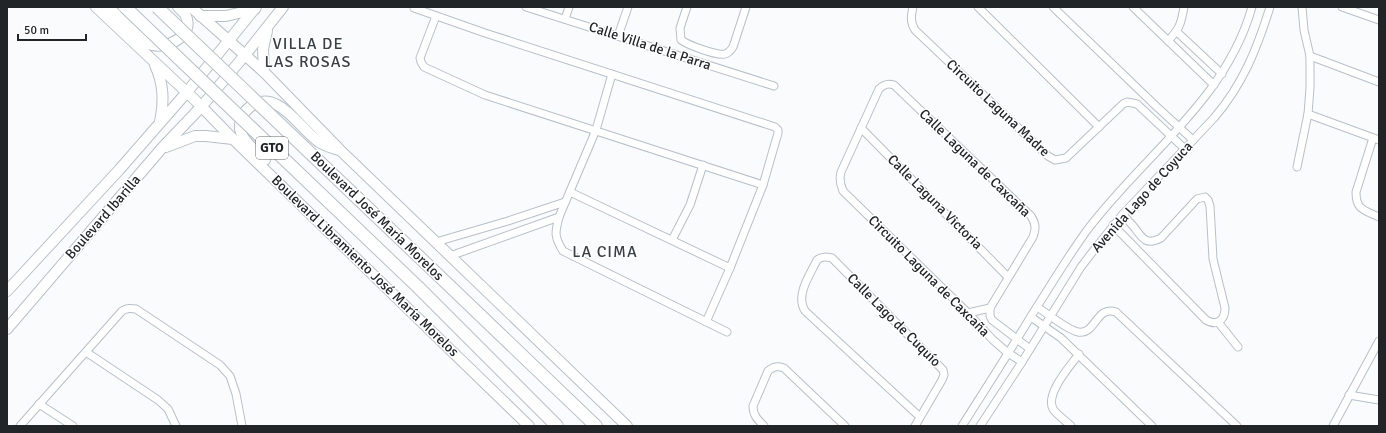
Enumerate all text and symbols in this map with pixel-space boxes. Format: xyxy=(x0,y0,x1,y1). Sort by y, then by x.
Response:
scale bar xyxy=(18,16,86,42)
street label: Calle Villa de la Parra xyxy=(587,18,713,74)
text: 50 m xyxy=(24,23,49,38)
district label: VILLA DE LAS ROSAS xyxy=(265,34,351,72)
street label: Circuito Laguna Madre xyxy=(943,56,1053,160)
street label: Calle Laguna de Caxcaña xyxy=(916,105,1034,221)
road number: GTO xyxy=(256,137,288,159)
street label: Avenida Lago de Coyuca xyxy=(1088,138,1196,256)
street label: Boulevard José María Morelos xyxy=(307,148,447,284)
street label: Calle Laguna Victoria xyxy=(884,151,986,253)
street label: Boulevard Ibarilla xyxy=(62,171,144,263)
street label: Boulevard Libramiento José María Morelos xyxy=(268,172,462,360)
street label: Circuito Laguna de Caxcaña xyxy=(865,212,993,340)
district label: LA CIMA xyxy=(572,242,638,262)
street label: Calle Lago de Cuquío xyxy=(844,270,944,370)

